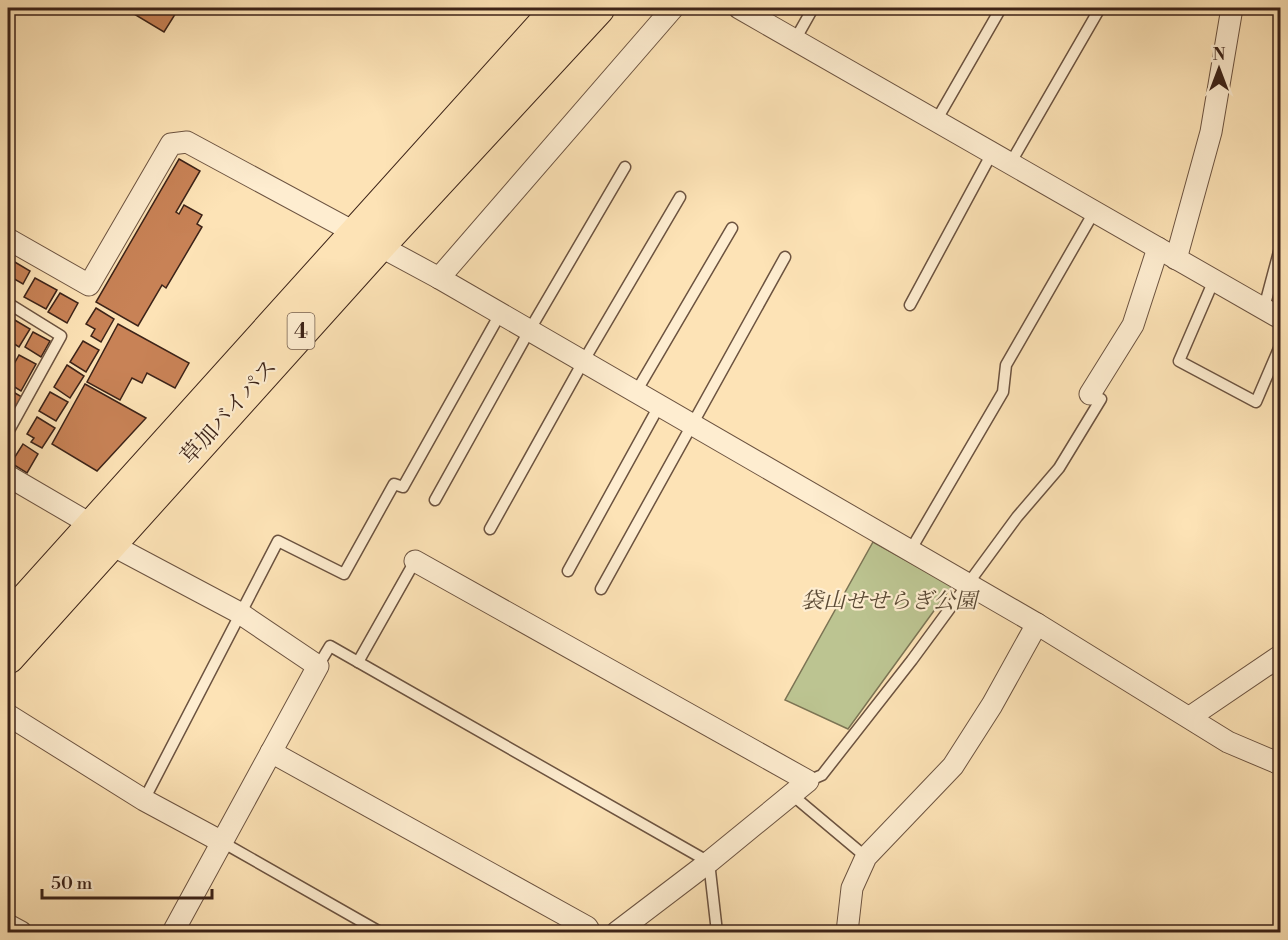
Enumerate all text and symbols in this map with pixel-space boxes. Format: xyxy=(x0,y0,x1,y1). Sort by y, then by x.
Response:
north arrow xyxy=(1189,39,1249,99)
text: N xyxy=(1213,45,1226,65)
road number: 4 xyxy=(288,313,314,349)
street label: 草加バイパス xyxy=(175,354,283,470)
park label: 袋山せせらぎ公園 xyxy=(801,588,980,615)
scale bar xyxy=(42,862,212,900)
text: 50 m xyxy=(51,872,93,895)

